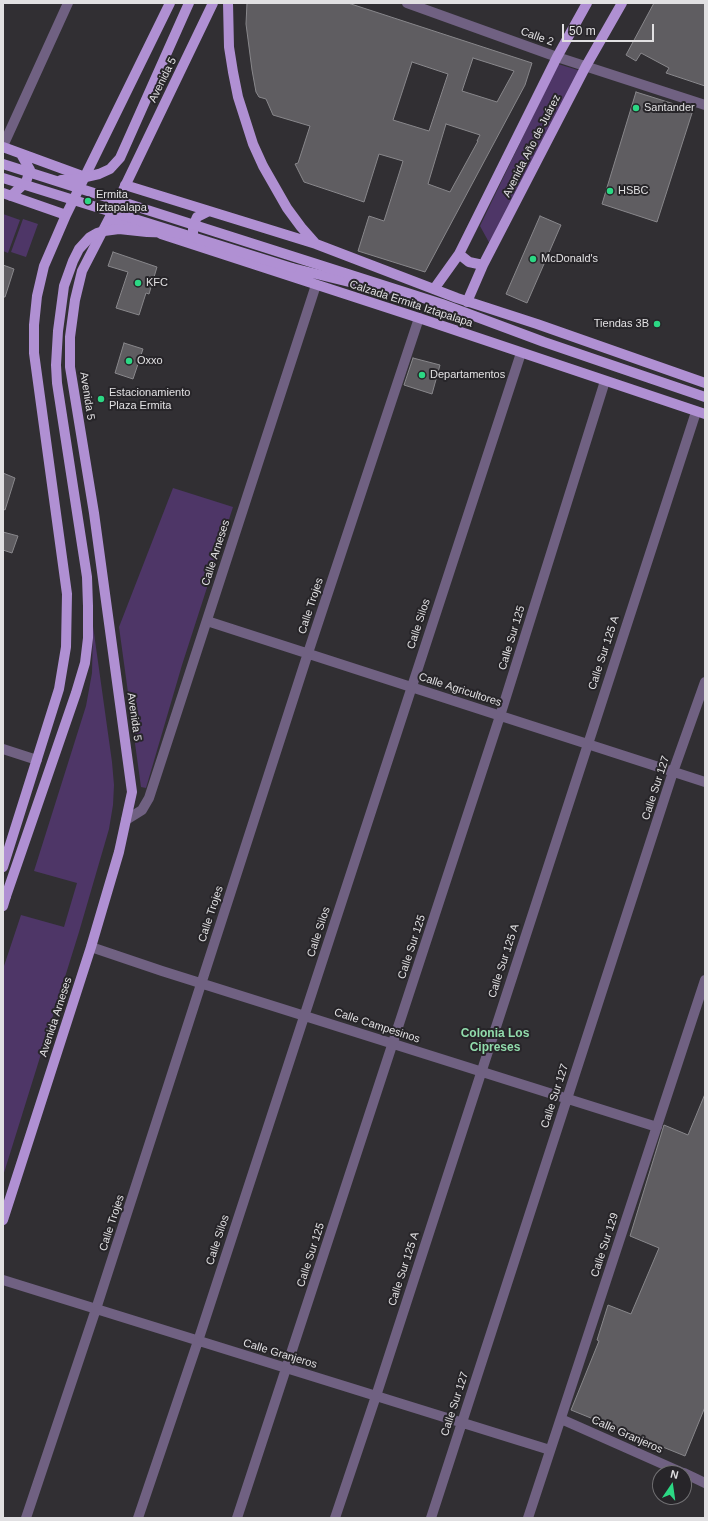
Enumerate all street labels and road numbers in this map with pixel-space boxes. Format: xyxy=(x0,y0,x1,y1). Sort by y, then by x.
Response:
street label: Calle 2 xyxy=(519,25,555,49)
street label: Avenida 5 xyxy=(146,55,180,105)
street label: Avenida Año de Juárez xyxy=(500,92,564,200)
street label: Calzada Ermita Iztapalapa xyxy=(348,278,474,330)
street label: Avenida 5 xyxy=(77,371,97,421)
street label: Calle Arneses xyxy=(199,518,233,588)
street label: Calle Trojes xyxy=(296,576,326,636)
street label: Calle Silos xyxy=(405,597,433,651)
street label: Calle Sur 125 xyxy=(496,604,528,672)
street label: Calle Sur 125 A xyxy=(586,614,622,692)
street label: Calle Agricultores xyxy=(417,670,503,710)
street label: Avenida 5 xyxy=(124,692,144,742)
street label: Calle Sur 127 xyxy=(639,754,673,822)
street label: Calle Trojes xyxy=(196,884,226,944)
street label: Calle Silos xyxy=(305,905,333,959)
street label: Calle Sur 125 xyxy=(395,913,429,981)
street label: Calle Sur 125 A xyxy=(486,922,522,1000)
street label: Avenida Arneses xyxy=(37,976,75,1058)
street label: Calle Campesinos xyxy=(333,1006,421,1046)
street label: Calle Sur 127 xyxy=(538,1062,572,1130)
street label: Calle Trojes xyxy=(97,1193,127,1253)
street label: Calle Sur 129 xyxy=(588,1211,622,1279)
street label: Calle Silos xyxy=(204,1213,232,1267)
street label: Calle Sur 125 xyxy=(294,1221,328,1289)
street label: Calle Sur 125 A xyxy=(386,1230,422,1308)
street label: Calle Granjeros xyxy=(242,1337,318,1371)
street label: Calle Sur 127 xyxy=(438,1370,472,1438)
street label: Calle Granjeros xyxy=(589,1413,665,1457)

